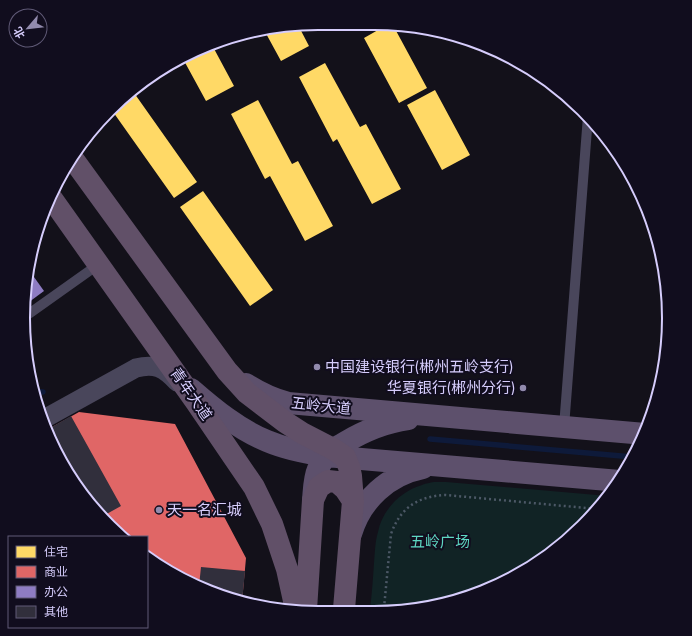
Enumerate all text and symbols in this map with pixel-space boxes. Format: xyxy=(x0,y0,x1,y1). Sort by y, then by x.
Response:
north arrow xyxy=(8,8,48,48)
text: 北 xyxy=(10,24,29,41)
place label: 中国建设银行(郴州五岭支行) xyxy=(325,355,513,378)
marker: 中国建设银行(郴州五岭支行) xyxy=(312,362,322,372)
street label: 青年大道 xyxy=(165,363,218,425)
place label: 华夏银行(郴州分行) xyxy=(387,376,515,399)
marker: 华夏银行(郴州分行) xyxy=(518,383,528,393)
street label: 五岭大道 xyxy=(290,391,352,420)
place label: 天一名汇城 xyxy=(167,498,242,521)
marker: 天一名汇城 xyxy=(154,505,164,515)
park label: 五岭广场 xyxy=(410,530,470,553)
legend xyxy=(8,536,148,628)
text: 住宅 xyxy=(44,542,68,561)
text: 商业 xyxy=(44,562,68,581)
text: 办公 xyxy=(44,582,68,601)
text: 其他 xyxy=(44,602,68,621)

